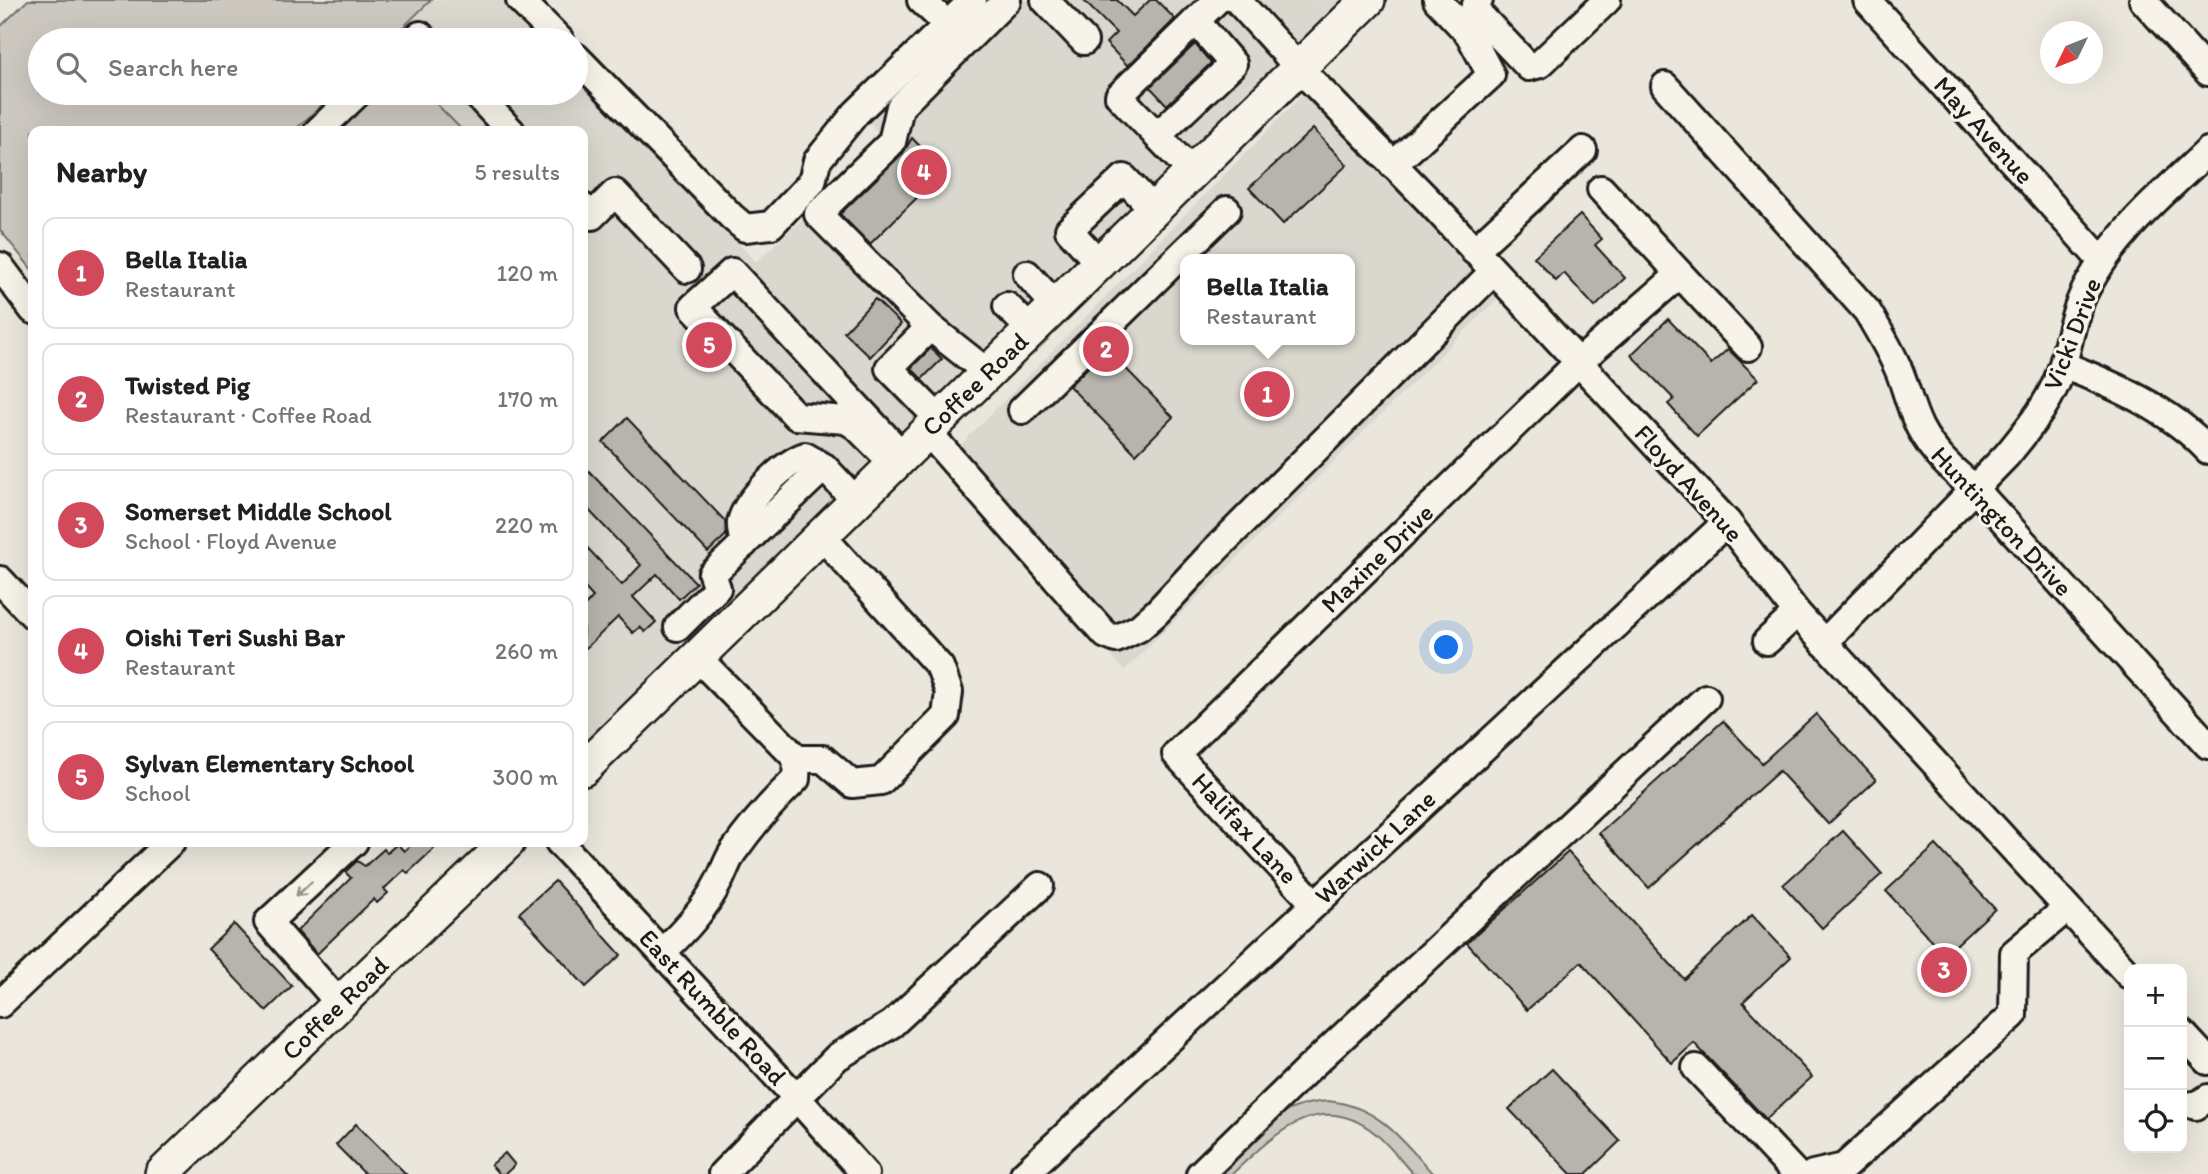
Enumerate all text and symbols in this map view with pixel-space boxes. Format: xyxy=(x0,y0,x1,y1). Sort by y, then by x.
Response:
north arrow xyxy=(2040,21,2103,84)
search box xyxy=(28,28,588,105)
icon: search xyxy=(52,48,90,86)
text: Search here xyxy=(108,51,238,83)
street label: May Avenue xyxy=(1927,69,2041,191)
pin: 4 xyxy=(901,146,947,198)
text: Nearby xyxy=(56,153,147,190)
text: 5 results xyxy=(474,158,560,186)
text: Bella Italia xyxy=(125,243,247,275)
popup xyxy=(1180,254,1355,345)
text: 1 xyxy=(76,259,86,287)
text: 120 m xyxy=(497,259,558,287)
text: Bella Italia xyxy=(1206,270,1329,302)
street label: Vicki Drive xyxy=(2036,273,2108,395)
text: Restaurant xyxy=(125,275,235,303)
text: Restaurant xyxy=(1206,302,1317,330)
pin: 5 xyxy=(686,319,732,371)
pin: 2 xyxy=(1083,323,1129,375)
street label: Coffee Road xyxy=(915,325,1036,443)
pin: 1 xyxy=(1244,368,1290,420)
text: Twisted Pig xyxy=(125,369,250,401)
text: 2 xyxy=(75,385,87,413)
text: 170 m xyxy=(497,385,558,413)
text: Restaurant · Coffee Road xyxy=(125,401,372,429)
street label: Floyd Avenue xyxy=(1628,417,1750,549)
street label: Huntington Drive xyxy=(1924,439,2080,603)
text: Somerset Middle School xyxy=(125,495,392,527)
street label: Maxine Drive xyxy=(1314,496,1440,620)
text: 3 xyxy=(75,511,87,539)
text: 220 m xyxy=(495,511,558,539)
text: School · Floyd Avenue xyxy=(125,527,337,555)
text: Oishi Teri Sushi Bar xyxy=(125,621,345,653)
your location xyxy=(1429,630,1463,664)
text: 4 xyxy=(74,637,88,665)
text: 260 m xyxy=(495,637,558,665)
text: Restaurant xyxy=(125,653,235,681)
text: Sylvan Elementary School xyxy=(125,747,414,779)
text: 5 xyxy=(75,763,87,791)
text: 300 m xyxy=(493,763,558,791)
street label: Halifax Lane xyxy=(1185,765,1305,891)
text: School xyxy=(125,779,190,807)
street label: Warwick Lane xyxy=(1308,783,1442,911)
one-way arrow xyxy=(296,880,313,897)
street label: East Rumble Road xyxy=(632,922,794,1092)
pin: 3 xyxy=(1921,944,1967,996)
street label: Coffee Road xyxy=(275,949,396,1067)
map controls xyxy=(2124,964,2187,1153)
button: + xyxy=(2124,964,2187,1027)
button: − xyxy=(2124,1027,2187,1090)
button: locate xyxy=(2124,1090,2187,1153)

